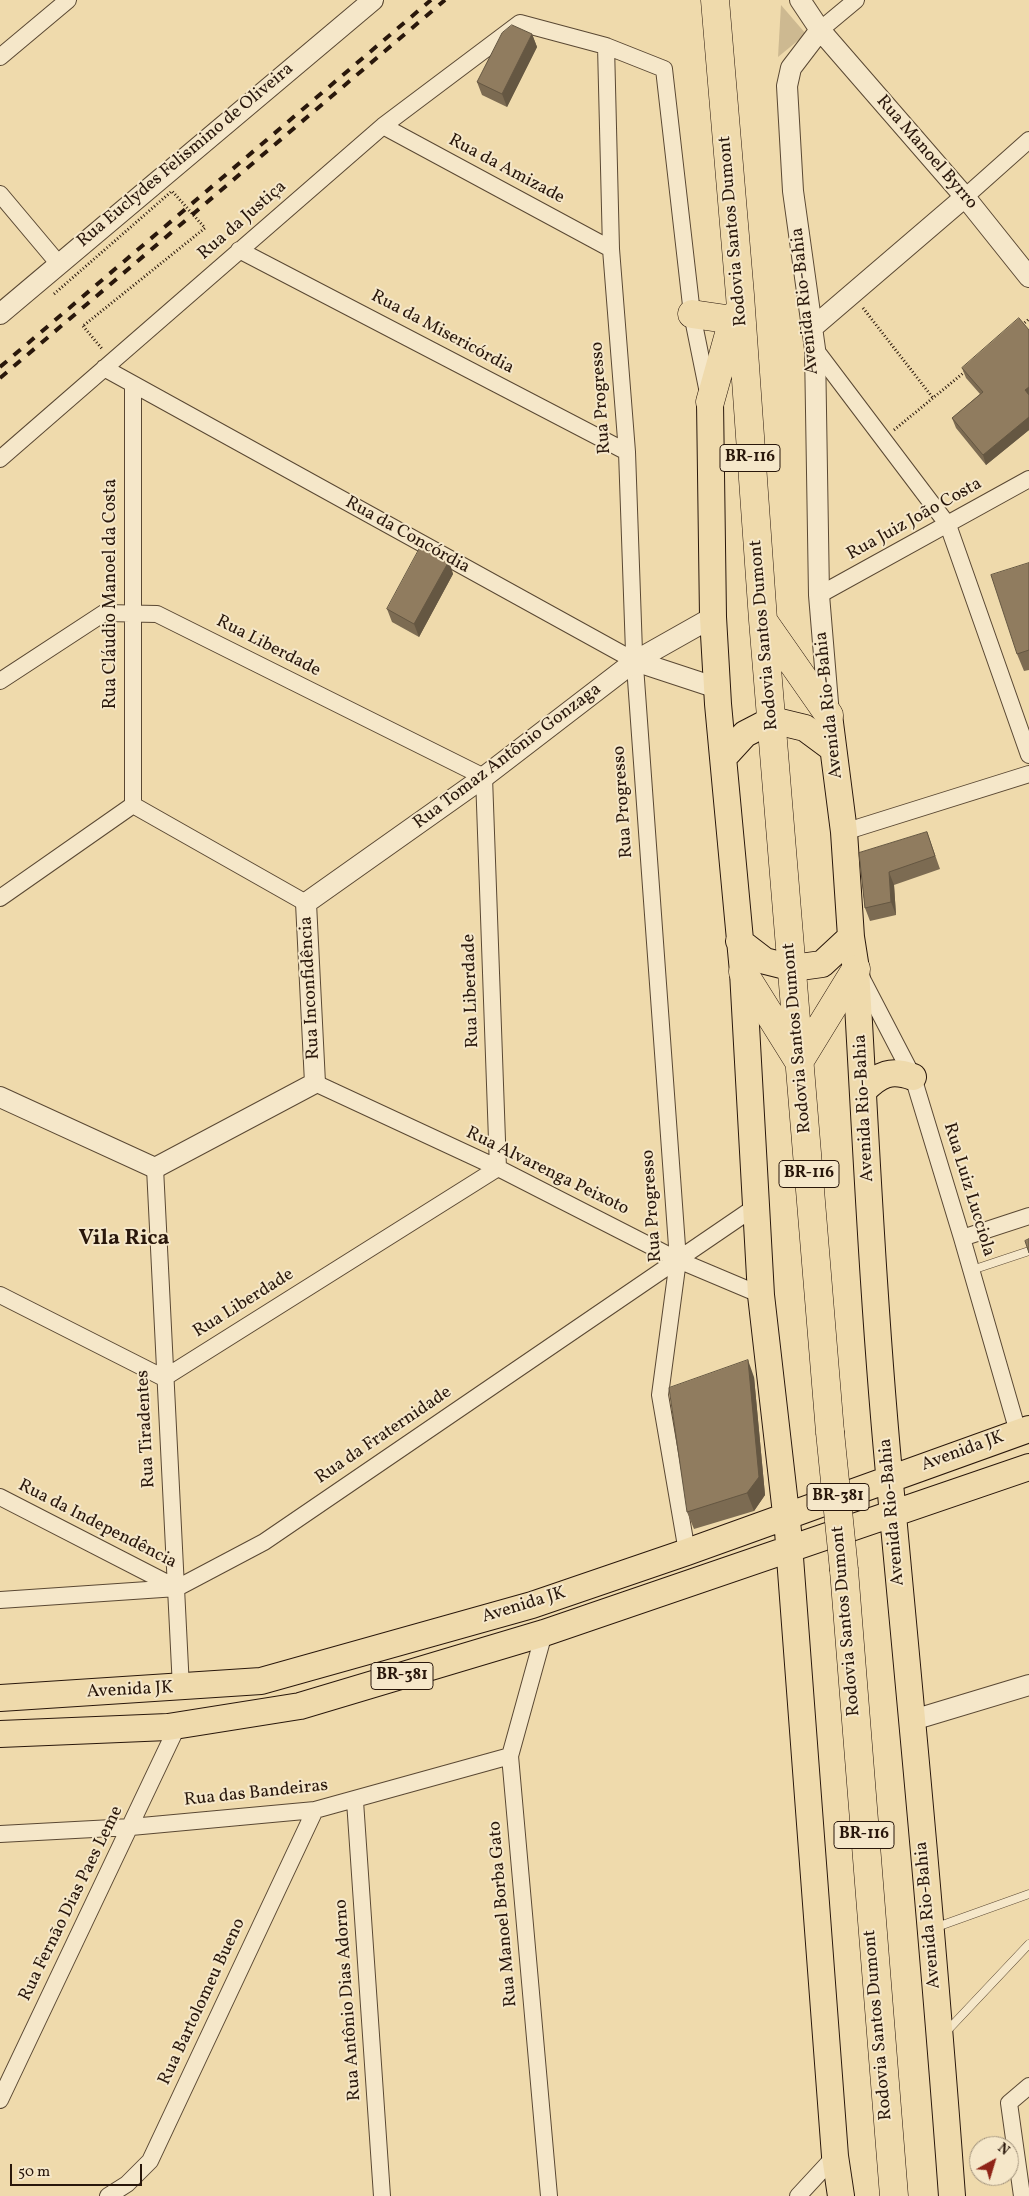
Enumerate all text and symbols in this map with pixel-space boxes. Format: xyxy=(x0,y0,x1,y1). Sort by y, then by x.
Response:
street label: Rua Euclydes Felismino de Oliveira xyxy=(73,59,299,253)
street label: Rua Manoel Byrro xyxy=(871,92,981,214)
street label: Rua da Amizade xyxy=(444,130,568,210)
street label: Rodovia Santos Dumont xyxy=(715,135,753,327)
street label: Rua da Justiça xyxy=(194,177,292,265)
street label: Avenida Rio-Bahia xyxy=(788,226,824,376)
street label: Rua da Misericórdia xyxy=(367,286,517,380)
street label: Rua Progresso xyxy=(587,341,617,455)
road number: BR-116 xyxy=(720,444,780,472)
street label: Rua Juiz João Costa xyxy=(844,474,986,566)
street label: Rua Cláudio Manoel da Costa xyxy=(101,479,123,709)
street label: Rua da Concórdia xyxy=(341,493,473,579)
street label: Rodovia Santos Dumont xyxy=(746,539,784,731)
street label: Rua Liberdade xyxy=(212,611,324,683)
street label: Avenida Rio-Bahia xyxy=(812,630,848,780)
street label: Rua Tomaz Antônio Gonzaga xyxy=(410,679,606,835)
street label: Rua Progresso xyxy=(609,745,639,859)
street label: Rua Inconfidência xyxy=(296,916,326,1060)
street label: Rua Liberdade xyxy=(459,934,485,1048)
street label: Rodovia Santos Dumont xyxy=(779,942,817,1134)
street label: Avenida Rio-Bahia xyxy=(850,1034,880,1182)
street label: Rua Luiz Lucciola xyxy=(937,1120,999,1260)
street label: Rua Alvarenga Peixoto xyxy=(462,1123,632,1221)
street label: Rua Progresso xyxy=(638,1149,668,1263)
road number: BR-116 xyxy=(779,1160,839,1188)
district label: Vila Rica xyxy=(78,1227,170,1253)
street label: Rua Liberdade xyxy=(190,1265,298,1343)
street label: Rua Tiradentes xyxy=(133,1369,161,1489)
street label: Rua da Fraternidade xyxy=(312,1382,456,1490)
street label: Avenida JK xyxy=(919,1427,1007,1477)
street label: Avenida Rio-Bahia xyxy=(876,1437,910,1587)
street label: Rua da Independência xyxy=(14,1476,180,1574)
road number: BR-381 xyxy=(807,1484,869,1510)
street label: Rodovia Santos Dumont xyxy=(828,1525,866,1717)
street label: Avenida JK xyxy=(480,1583,568,1629)
road number: BR-381 xyxy=(371,1662,433,1690)
street label: Avenida JK xyxy=(86,1678,174,1704)
street label: Rua das Bandeiras xyxy=(183,1776,329,1812)
street label: Rua Fernão Dias Paes Leme xyxy=(15,1803,129,2005)
street label: Rua Manoel Borba Gato xyxy=(485,1820,523,2008)
road number: BR-116 xyxy=(834,1822,894,1848)
street label: Avenida Rio-Bahia xyxy=(912,1840,946,1990)
street label: Rua Antônio Dias Adorno xyxy=(331,1898,367,2102)
street label: Rua Bartolomeu Bueno xyxy=(155,1915,251,2089)
street label: Rodovia Santos Dumont xyxy=(860,1929,898,2121)
north arrow xyxy=(969,2136,1019,2186)
text: N xyxy=(993,2139,1013,2160)
scale bar xyxy=(12,2154,145,2186)
text: 50 m xyxy=(18,2162,50,2183)

